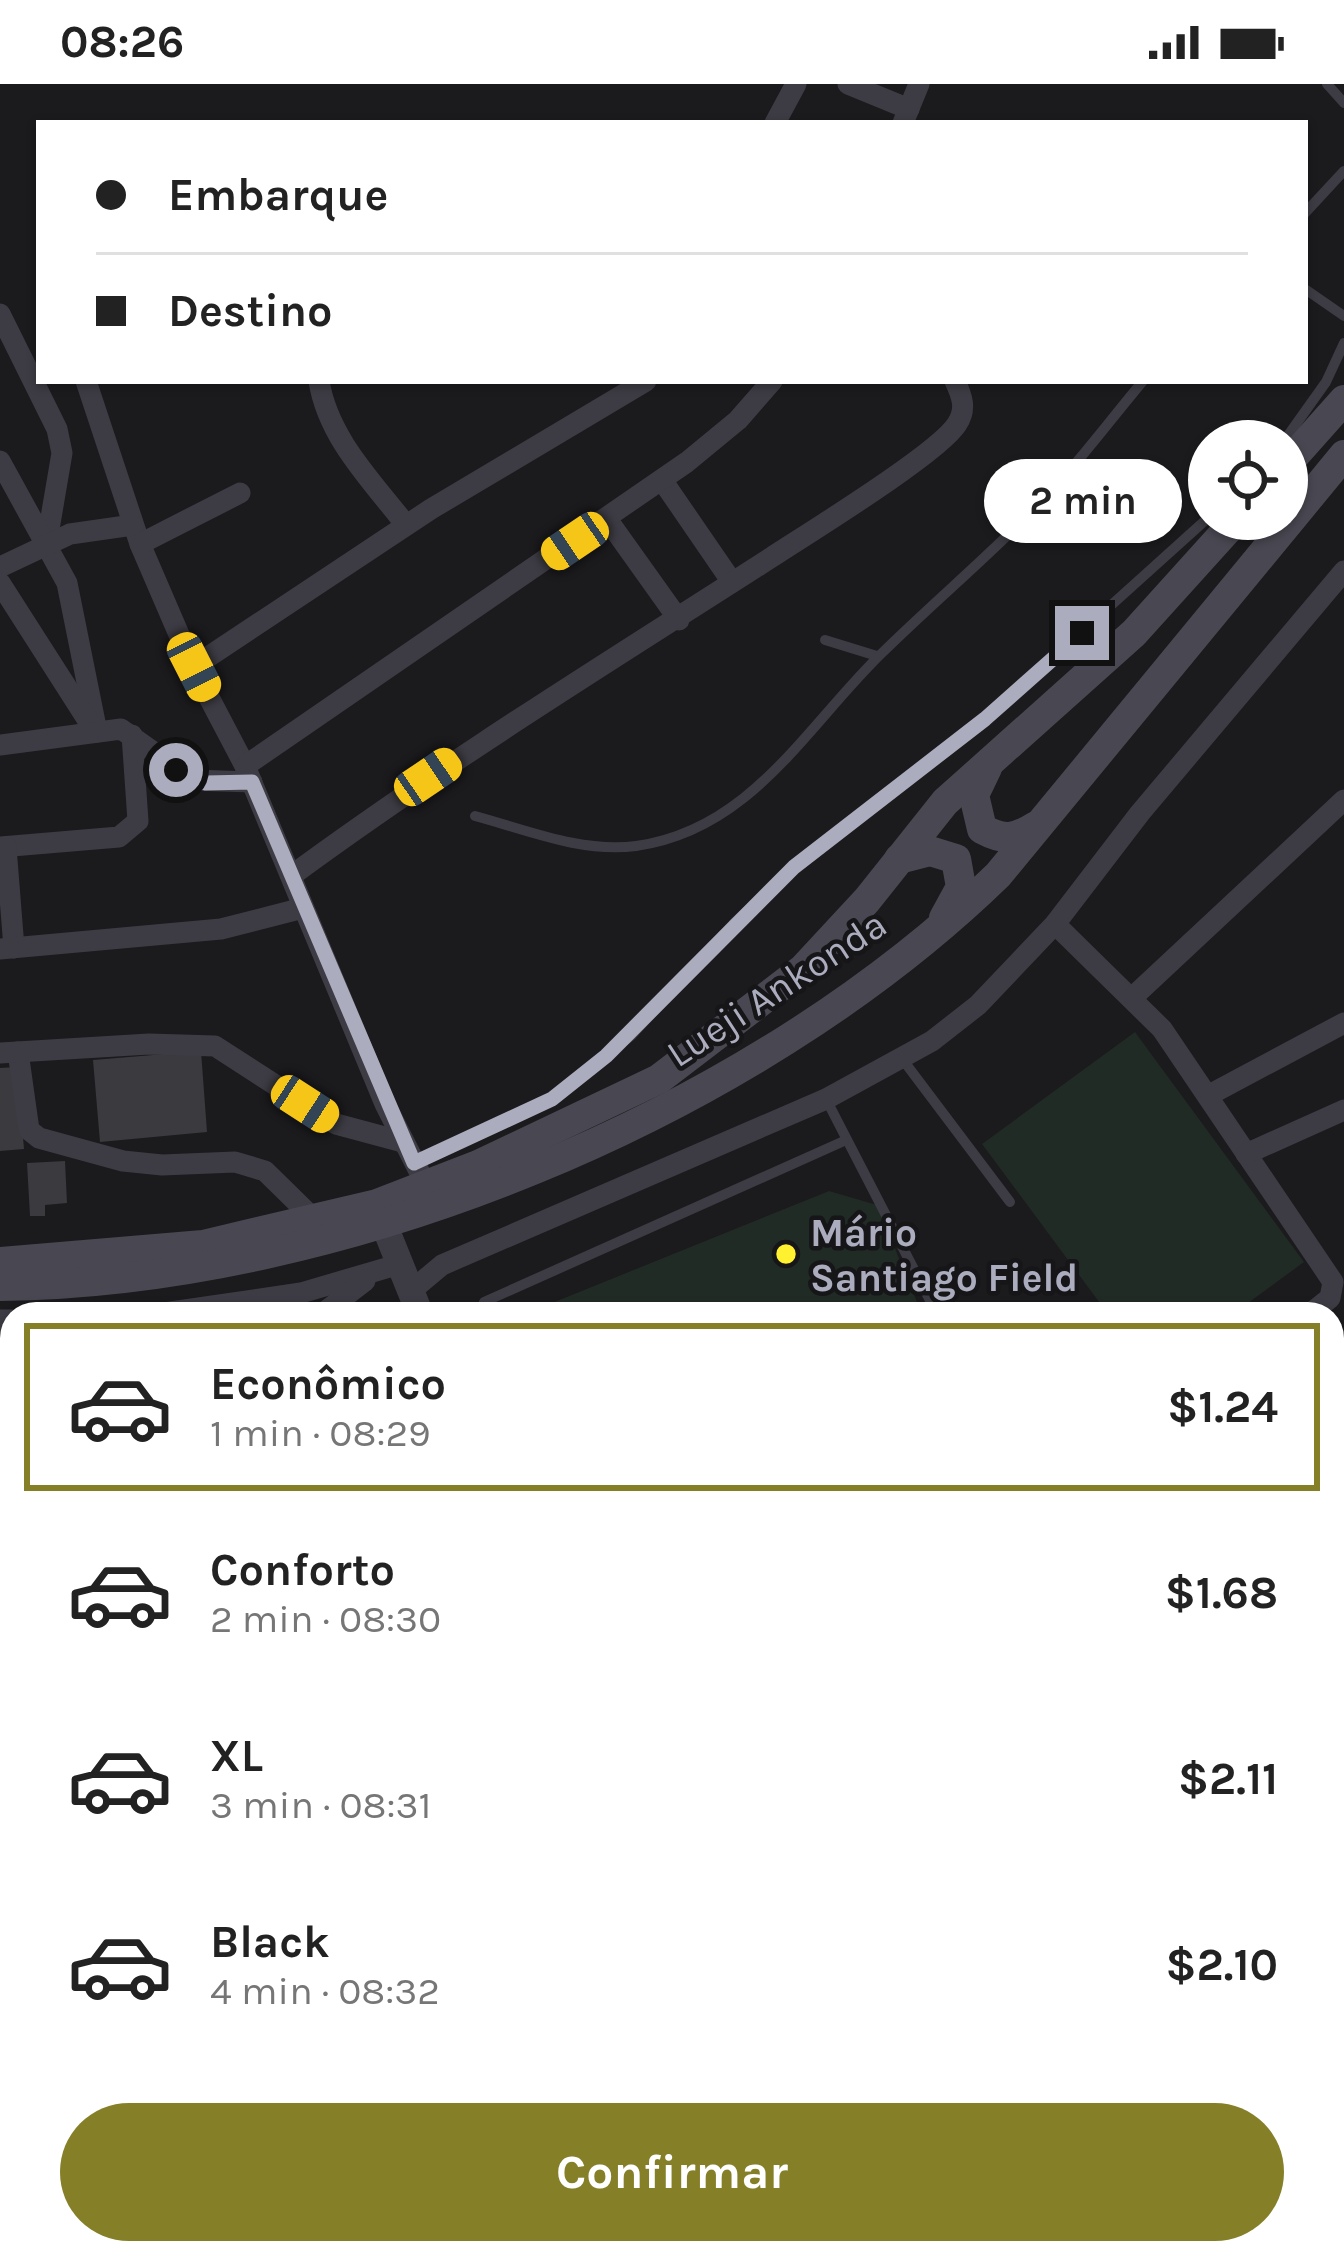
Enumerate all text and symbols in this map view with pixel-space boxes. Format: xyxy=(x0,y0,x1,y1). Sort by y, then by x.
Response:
text: 08:26 xyxy=(60,16,184,68)
text: Embarque xyxy=(168,169,388,221)
text: Destino xyxy=(168,285,333,337)
map controls xyxy=(1188,420,1308,540)
button: locate xyxy=(1188,420,1308,540)
callout: 2 min xyxy=(983,459,1181,543)
text: 2 min xyxy=(1029,478,1137,524)
car xyxy=(535,506,615,576)
route end xyxy=(1055,606,1109,660)
car xyxy=(162,627,226,707)
car xyxy=(388,742,468,812)
route start xyxy=(149,743,203,797)
street label: Lueji Ankonda xyxy=(658,901,895,1077)
car xyxy=(265,1069,345,1139)
place label: Mário Santiago Field xyxy=(810,1210,1078,1301)
marker: Mário Santiago Field xyxy=(773,1241,799,1267)
icon: car xyxy=(66,1353,174,1461)
text: Econômico xyxy=(210,1358,446,1410)
text: $1.24 xyxy=(1167,1381,1278,1433)
text: 1 min · 08:29 xyxy=(210,1410,431,1456)
icon: car xyxy=(66,1539,174,1647)
text: Conforto xyxy=(210,1544,395,1596)
text: $1.68 xyxy=(1165,1567,1278,1619)
text: 2 min · 08:30 xyxy=(210,1596,441,1642)
icon: car xyxy=(66,1725,174,1833)
text: XL xyxy=(210,1730,263,1782)
text: $2.11 xyxy=(1178,1753,1278,1805)
text: 3 min · 08:31 xyxy=(210,1782,431,1828)
icon: car xyxy=(66,1911,174,2019)
text: Black xyxy=(210,1916,330,1968)
text: $2.10 xyxy=(1166,1939,1278,1991)
text: 4 min · 08:32 xyxy=(210,1968,440,2014)
button: Confirmar xyxy=(60,2103,1284,2241)

